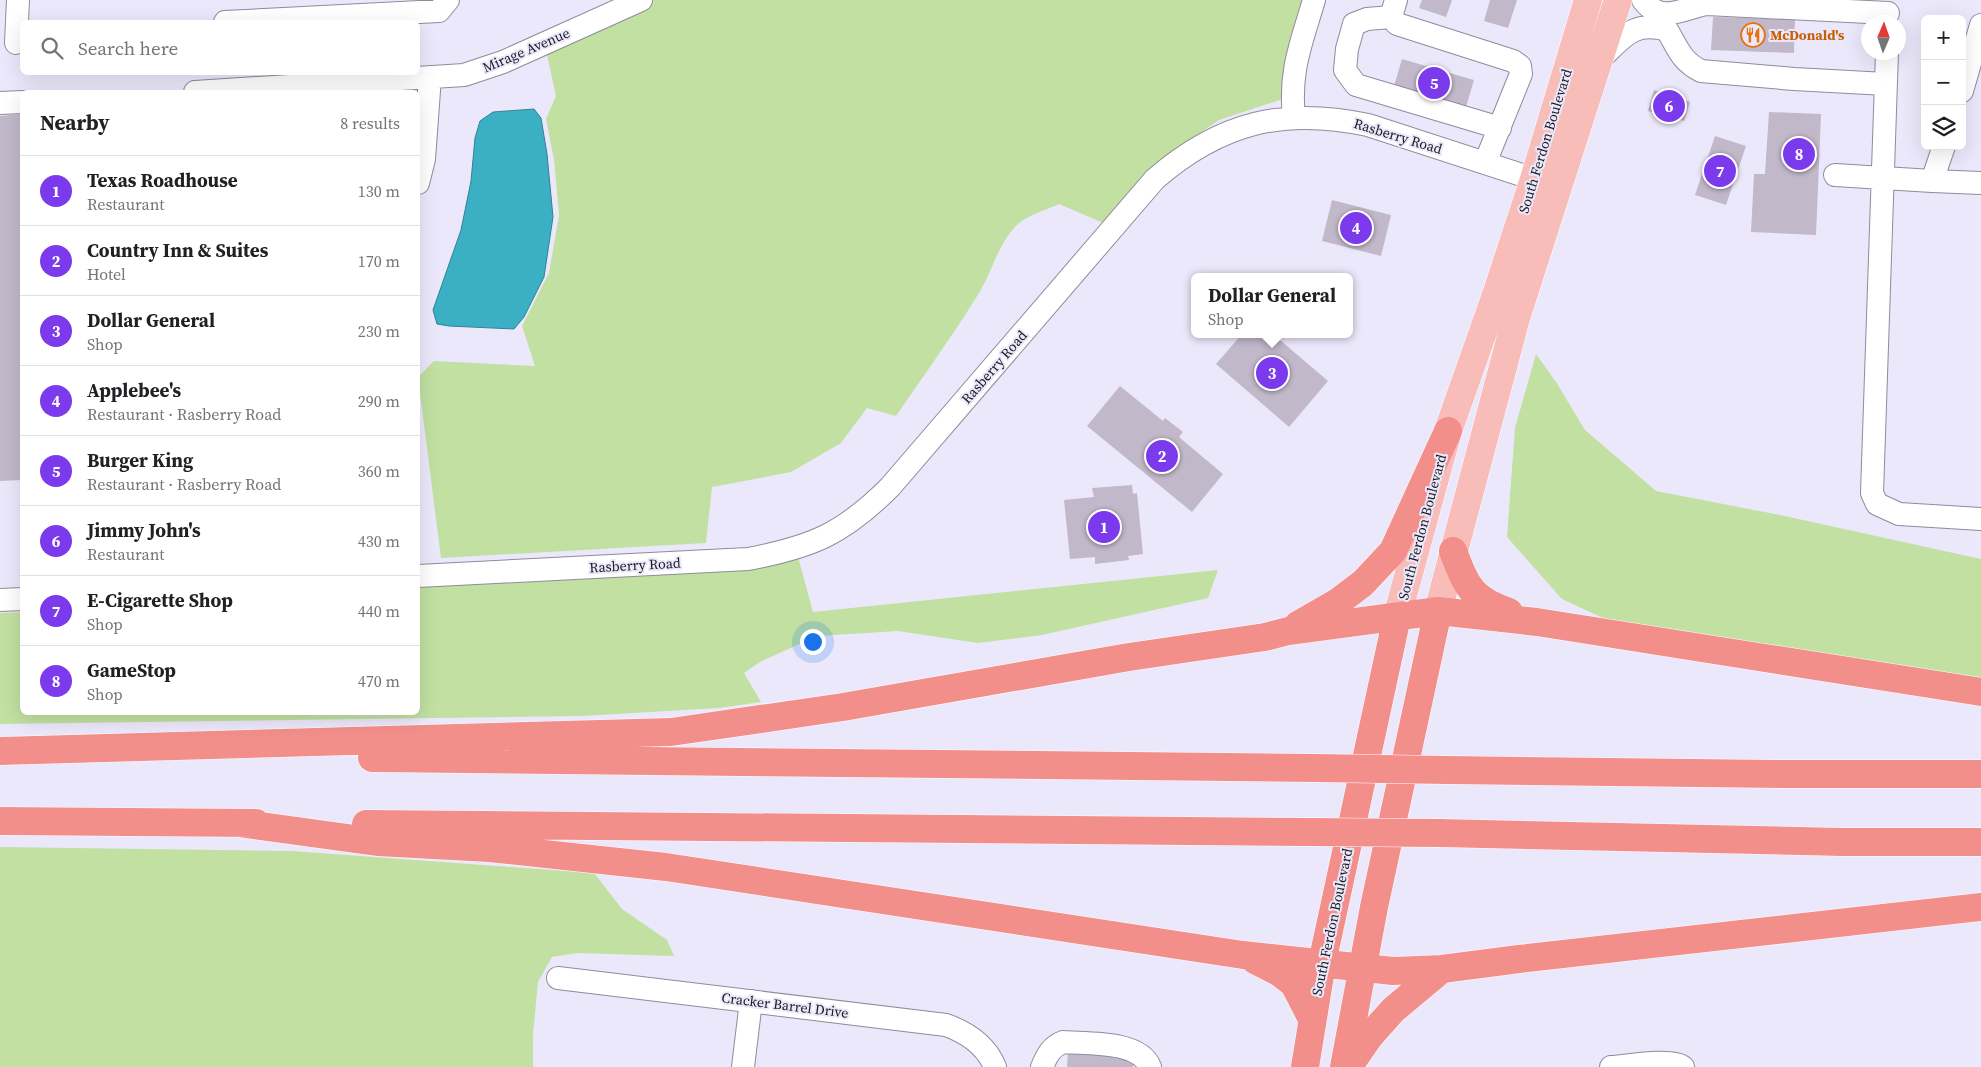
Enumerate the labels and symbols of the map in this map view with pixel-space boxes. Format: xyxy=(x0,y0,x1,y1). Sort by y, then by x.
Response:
north arrow xyxy=(1861,15,1906,60)
restaurant icon: McDonald's xyxy=(1740,22,1766,48)
street label: Mirage Avenue xyxy=(479,23,573,77)
place label: McDonald's xyxy=(1770,25,1845,45)
pin: 5 xyxy=(1418,64,1450,102)
street label: South Ferdon Boulevard xyxy=(1513,66,1577,216)
pin: 6 xyxy=(1653,87,1685,125)
street label: Rasberry Road xyxy=(1351,113,1445,159)
pin: 8 xyxy=(1783,135,1815,173)
pin: 7 xyxy=(1704,152,1736,190)
pin: 4 xyxy=(1340,209,1372,247)
street label: Rasberry Road xyxy=(956,326,1032,408)
pin: 3 xyxy=(1256,354,1288,392)
pin: 2 xyxy=(1146,437,1178,475)
street label: South Ferdon Boulevard xyxy=(1393,452,1451,602)
pin: 1 xyxy=(1088,508,1120,546)
street label: Rasberry Road xyxy=(589,553,681,577)
your location xyxy=(800,629,826,655)
street label: South Ferdon Boulevard xyxy=(1307,846,1357,998)
street label: Cracker Barrel Drive xyxy=(720,987,850,1023)

